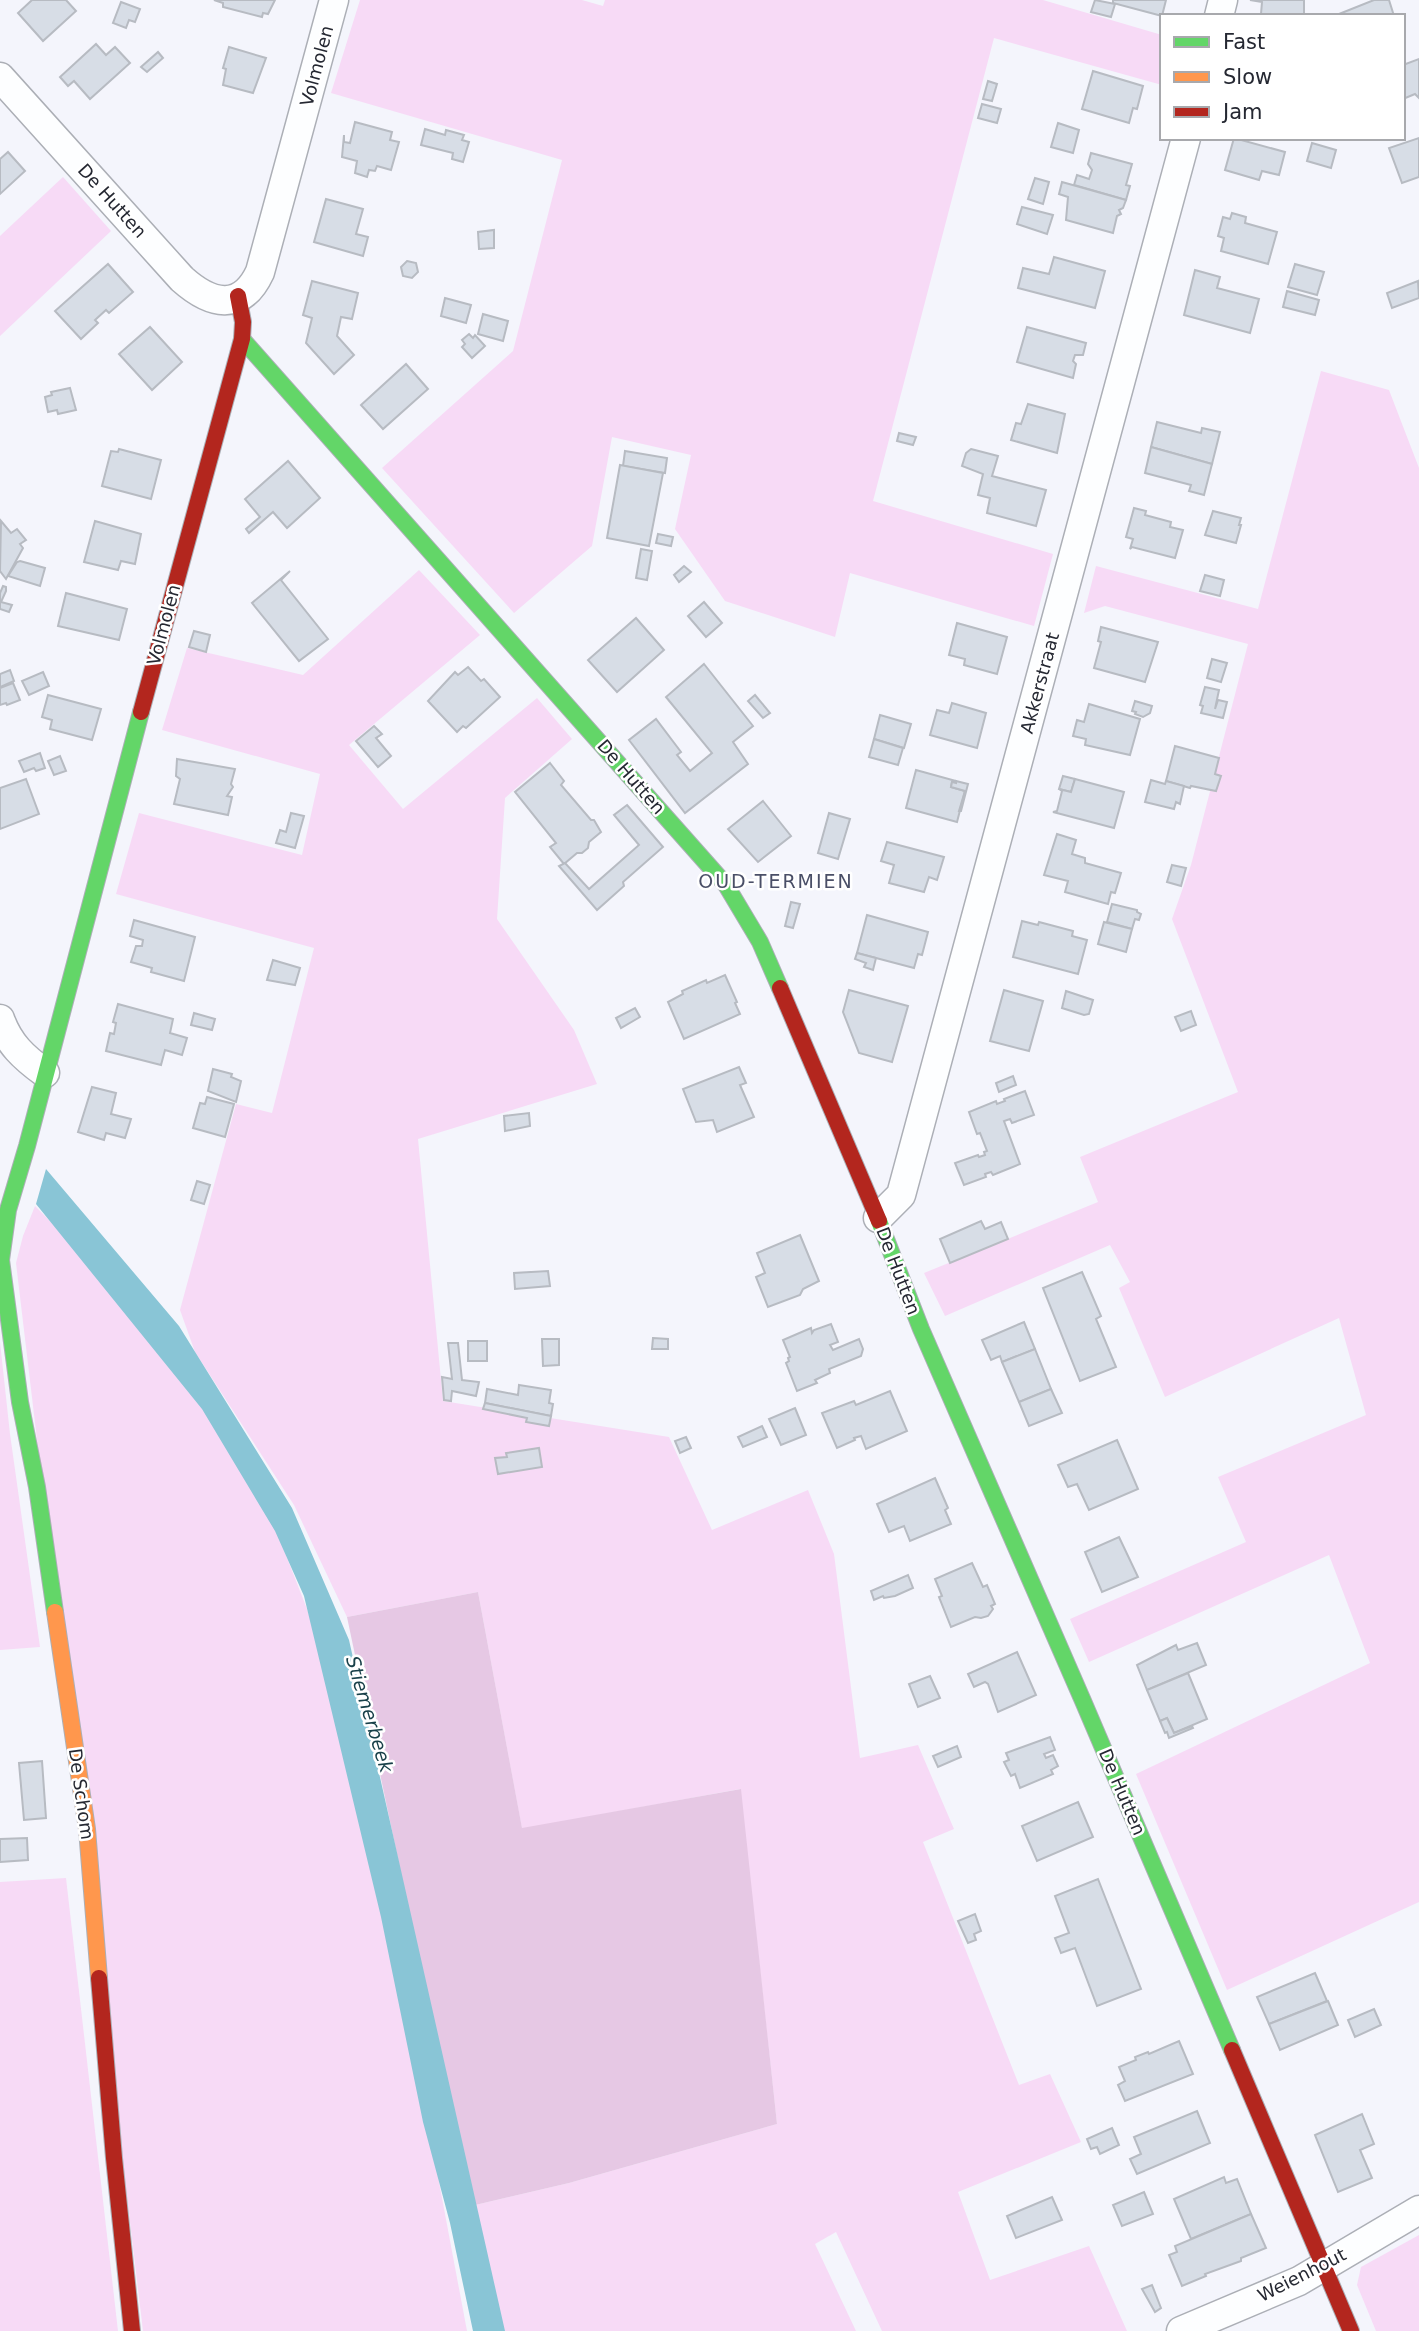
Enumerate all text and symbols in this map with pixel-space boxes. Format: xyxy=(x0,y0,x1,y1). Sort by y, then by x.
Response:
legend xyxy=(1160,14,1405,140)
street label: Volmolen xyxy=(296,23,337,109)
text: Fast xyxy=(1223,30,1265,54)
text: Slow xyxy=(1223,65,1272,89)
text: Jam xyxy=(1221,100,1263,124)
street label: De Hutten xyxy=(74,159,151,242)
street label: Volmolen xyxy=(143,582,184,668)
street label: Akkerstraat xyxy=(1016,630,1063,736)
street label: De Hutten xyxy=(593,735,670,818)
district label: OUD-TERMIEN xyxy=(698,870,854,892)
street label: De Hutten xyxy=(872,1224,925,1318)
water label: Stiemerbeek xyxy=(342,1653,398,1776)
street label: De Hutten xyxy=(1095,1745,1150,1838)
street label: De Schom xyxy=(65,1747,98,1841)
street label: Weienhout xyxy=(1254,2243,1349,2306)

